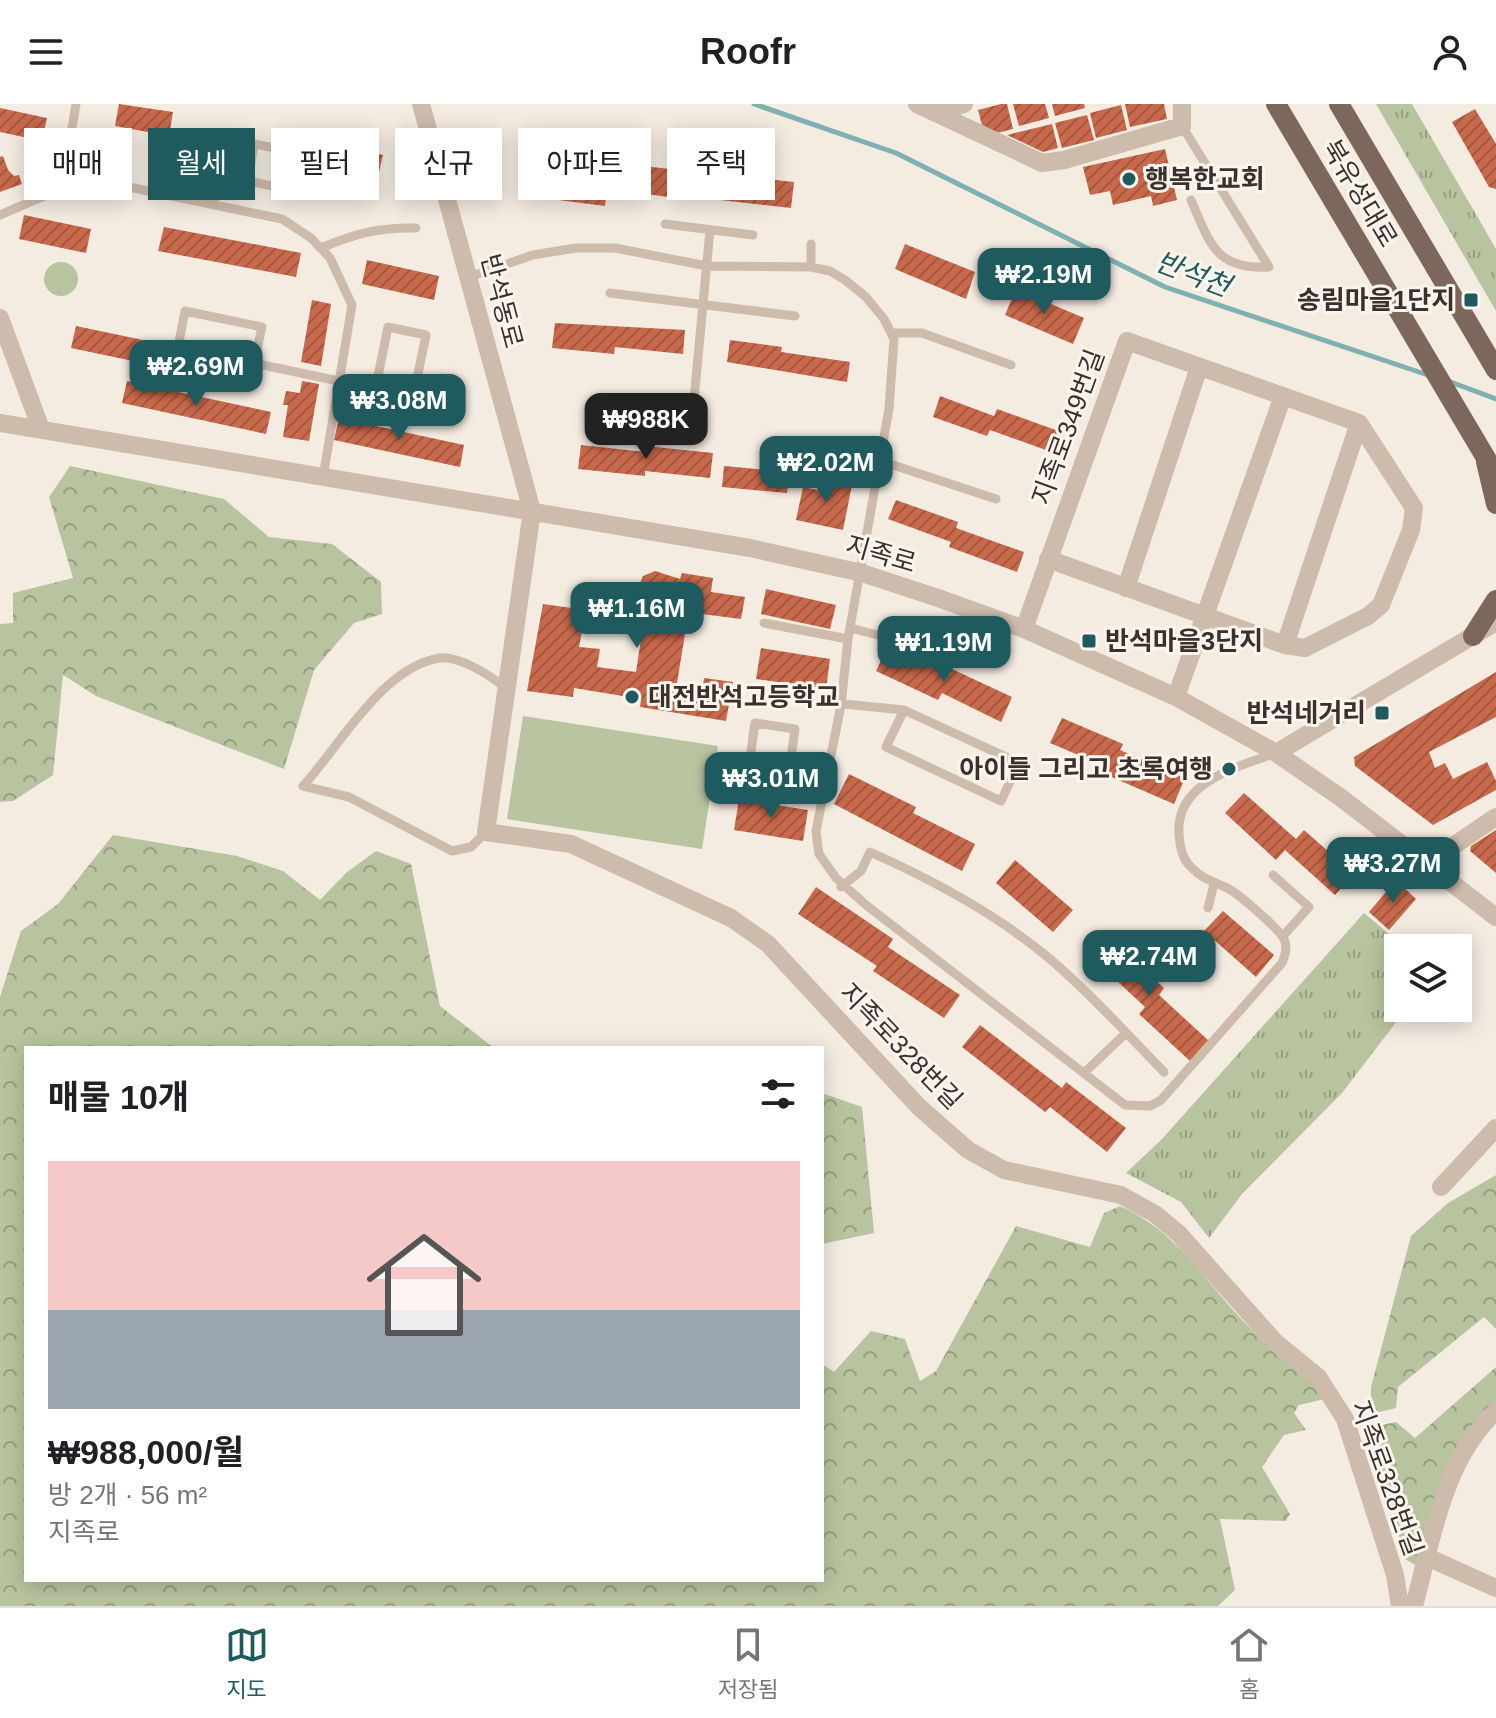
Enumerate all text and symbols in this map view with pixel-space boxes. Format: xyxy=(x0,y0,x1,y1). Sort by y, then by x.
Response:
icon: menu xyxy=(24,30,68,74)
icon: person xyxy=(1428,30,1472,74)
text: Roofr xyxy=(700,31,796,72)
chip: 매매 xyxy=(24,128,132,200)
chip: 월세 xyxy=(148,128,255,200)
chip: 필터 xyxy=(271,128,379,200)
chip: 신규 xyxy=(395,128,502,200)
chip: 아파트 xyxy=(518,128,651,200)
chip: 주택 xyxy=(667,128,775,200)
street label: 북유성대로 xyxy=(1316,134,1404,252)
place label: 행복한교회 xyxy=(1145,164,1265,194)
marker: 행복한교회 xyxy=(1120,170,1138,188)
water label: 반석천 xyxy=(1151,246,1238,303)
pin: ₩2.19M xyxy=(979,248,1109,316)
street label: 반석동로 xyxy=(475,251,529,351)
text: ₩2.19M xyxy=(996,259,1092,289)
place label: 송림마을1단지 xyxy=(1297,285,1455,315)
marker: 송림마을1단지 xyxy=(1462,291,1480,309)
pin: ₩2.69M xyxy=(131,340,261,408)
street label: 지족로349번길 xyxy=(1026,345,1110,509)
text: ₩2.69M xyxy=(148,351,244,381)
pin: ₩3.08M xyxy=(334,374,464,442)
text: ₩3.08M xyxy=(351,385,447,415)
pin: ₩988K xyxy=(590,393,702,461)
text: ₩988K xyxy=(603,404,689,434)
pin: ₩2.02M xyxy=(761,436,891,504)
text: ₩2.02M xyxy=(778,447,874,477)
street label: 지족로 xyxy=(842,530,920,578)
pin: ₩1.16M xyxy=(572,582,702,650)
text: ₩1.16M xyxy=(589,593,685,623)
pin: ₩1.19M xyxy=(879,616,1009,684)
place label: 반석마을3단지 xyxy=(1105,626,1263,656)
text: ₩1.19M xyxy=(896,627,992,657)
marker: 반석마을3단지 xyxy=(1080,632,1098,650)
place label: 대전반석고등학교 xyxy=(648,682,839,712)
marker: 대전반석고등학교 xyxy=(623,688,641,706)
place label: 반석네거리 xyxy=(1246,698,1366,728)
marker: 반석네거리 xyxy=(1373,704,1391,722)
pin: ₩3.01M xyxy=(706,752,836,820)
place label: 아이들 그리고 초록여행 xyxy=(959,754,1213,784)
marker: 아이들 그리고 초록여행 xyxy=(1220,760,1238,778)
text: ₩3.01M xyxy=(723,763,819,793)
pin: ₩3.27M xyxy=(1328,837,1458,905)
text: ₩3.27M xyxy=(1345,848,1441,878)
pin: ₩2.74M xyxy=(1084,930,1214,998)
map controls xyxy=(1384,934,1472,1022)
button: layers xyxy=(1384,934,1472,1022)
text: ₩2.74M xyxy=(1101,941,1197,971)
street label: 지족로328번길 xyxy=(834,977,968,1115)
icon: filters xyxy=(756,1072,800,1116)
text: 매물 10개 xyxy=(48,1078,189,1116)
icon: home xyxy=(352,1213,496,1357)
street label: 지족로328번길 xyxy=(1345,1396,1429,1560)
text: ₩988,000/월 xyxy=(48,1433,244,1471)
text: 방 2개 · 56 m² xyxy=(48,1480,207,1510)
text: 지족로 xyxy=(48,1517,120,1547)
tab: 지도 xyxy=(225,1623,269,1703)
tab: 저장됨 xyxy=(718,1623,778,1703)
tab: 홈 xyxy=(1227,1623,1271,1703)

